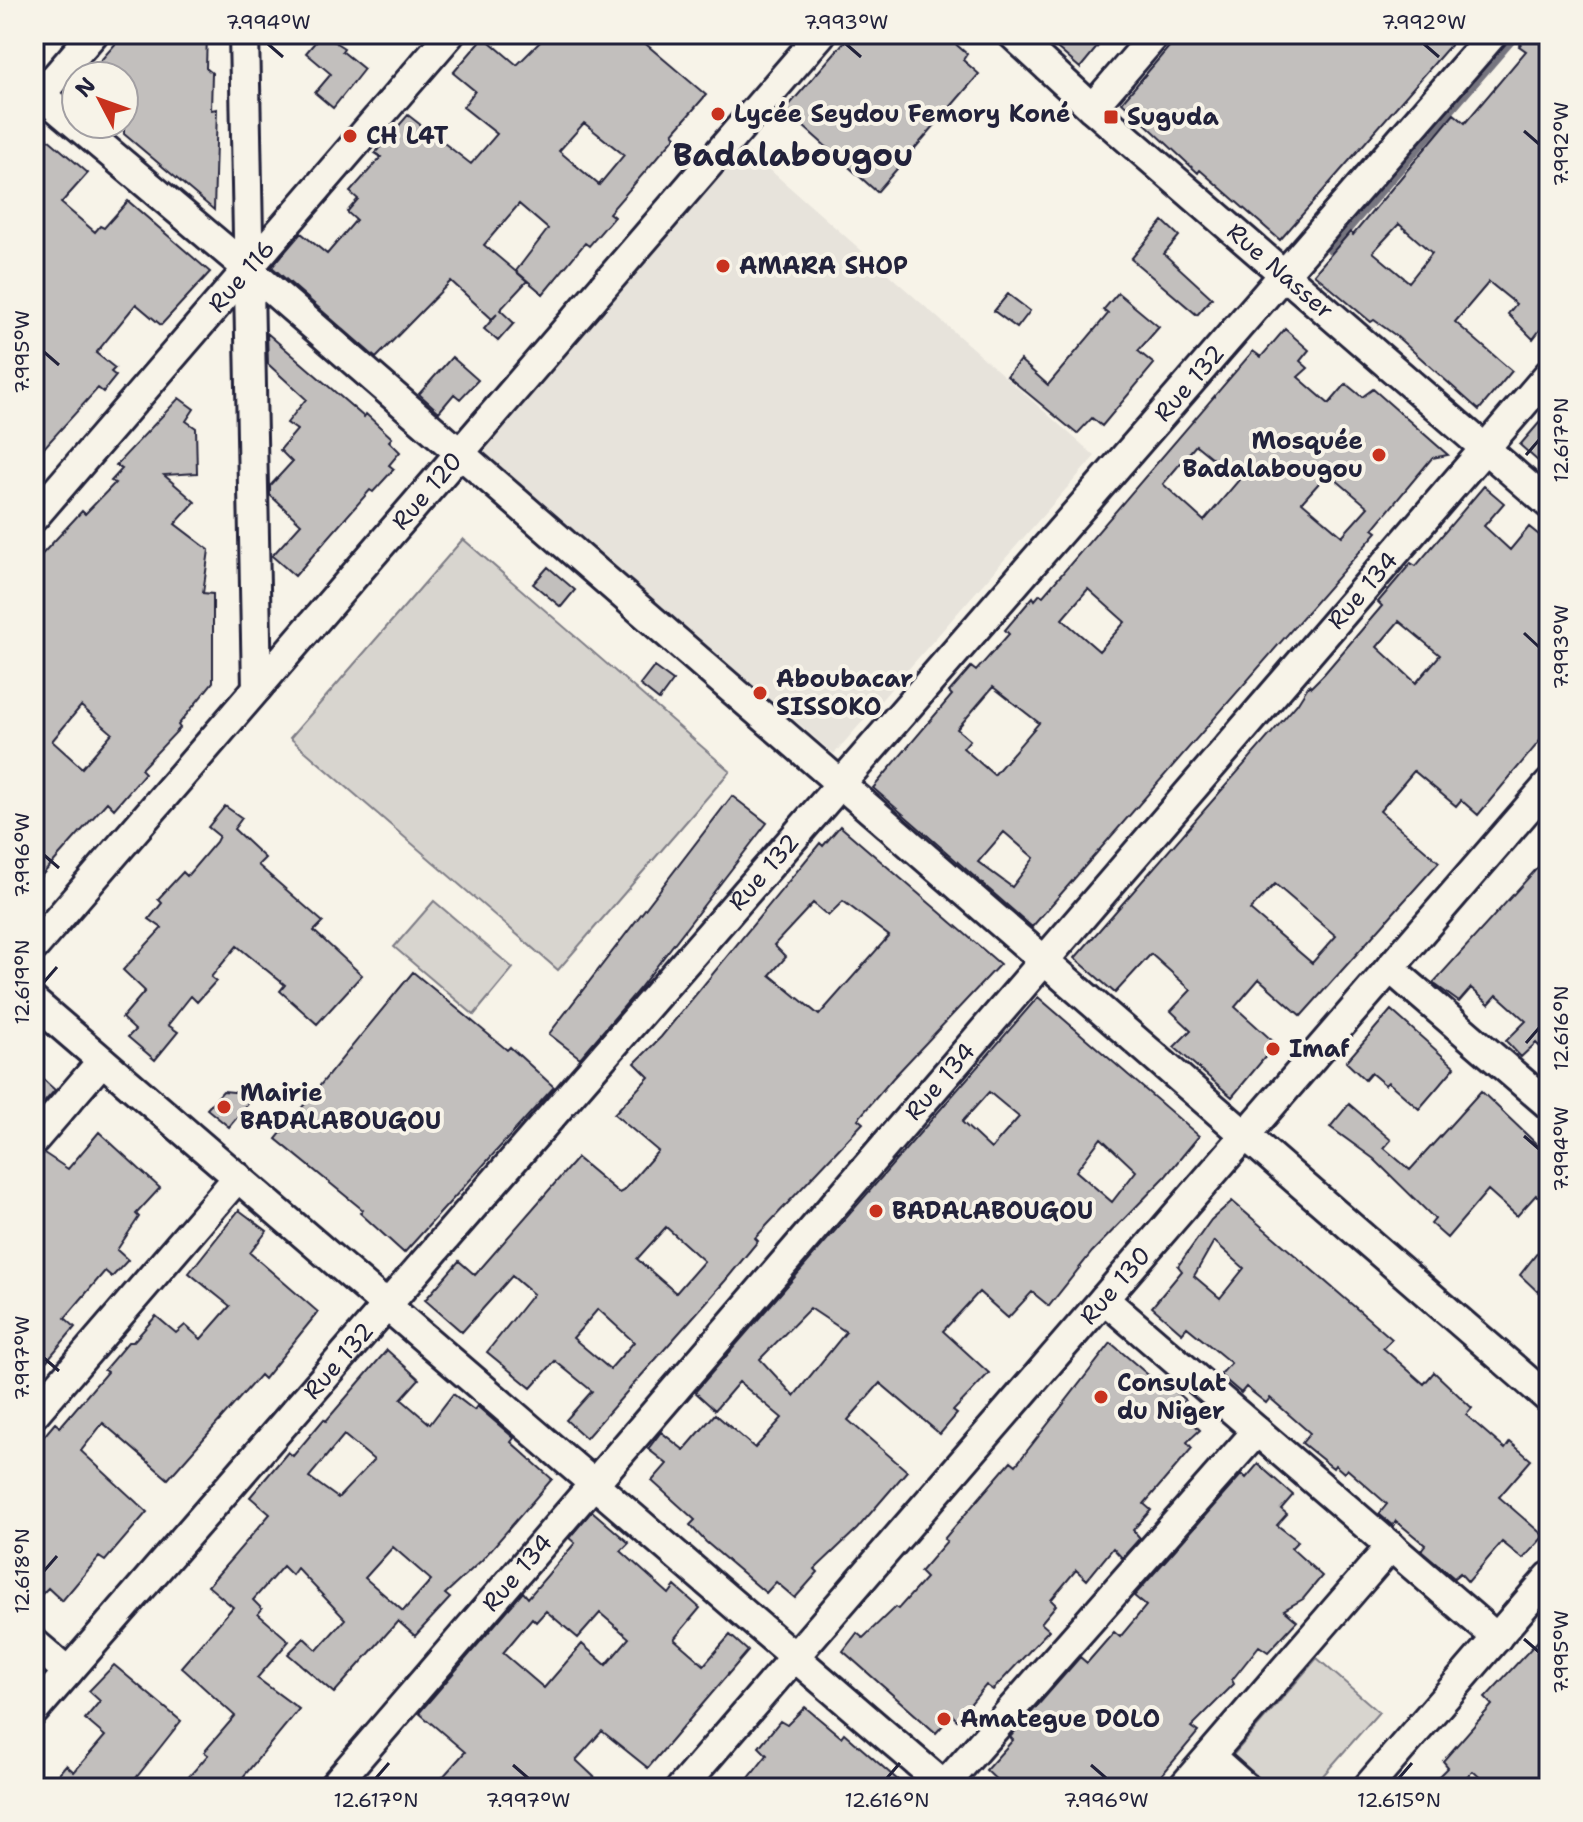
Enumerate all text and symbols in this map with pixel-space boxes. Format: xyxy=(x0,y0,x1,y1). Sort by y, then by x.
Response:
text: 7.994°W xyxy=(225,9,311,35)
text: 7.993°W xyxy=(803,9,889,35)
text: 7.992°W xyxy=(1381,9,1467,35)
north arrow xyxy=(60,60,140,140)
text: N xyxy=(69,71,102,103)
place label: Lycée Seydou Femory Koné xyxy=(734,98,1070,130)
place label: Suguda xyxy=(1127,101,1220,133)
text: 7.992°W xyxy=(1548,101,1574,187)
marker: Lycée Seydou Femory Koné xyxy=(709,105,727,123)
marker: Suguda xyxy=(1102,108,1120,126)
place label: CH L4T xyxy=(366,120,448,152)
marker: CH L4T xyxy=(341,127,359,145)
district label: Badalabougou xyxy=(673,133,913,176)
street label: Rue Nasser xyxy=(1220,216,1340,326)
street label: Rue 116 xyxy=(201,233,282,319)
place label: AMARA SHOP xyxy=(739,250,908,282)
marker: AMARA SHOP xyxy=(714,257,732,275)
text: 7.995°W xyxy=(9,310,35,394)
street label: Rue 132 xyxy=(1147,338,1232,429)
text: 12.617°N xyxy=(1548,398,1574,482)
place label: Mosquée Badalabougou xyxy=(1182,425,1363,485)
street label: Rue 120 xyxy=(385,445,470,537)
marker: Mosquée Badalabougou xyxy=(1370,446,1388,464)
street label: Rue 134 xyxy=(1320,545,1405,636)
text: 7.993°W xyxy=(1548,604,1574,690)
place label: Aboubacar SISSOKO xyxy=(776,663,913,723)
marker: Aboubacar SISSOKO xyxy=(751,684,769,702)
text: 7.996°W xyxy=(9,812,35,898)
street label: Rue 132 xyxy=(721,827,806,917)
text: 12.619°N xyxy=(9,939,35,1025)
text: 12.616°N xyxy=(1548,985,1574,1071)
place label: Imaf xyxy=(1289,1033,1350,1065)
street label: Rue 134 xyxy=(897,1036,982,1127)
marker: Imaf xyxy=(1264,1040,1282,1058)
place label: Mairie BADALABOUGOU xyxy=(240,1077,441,1137)
marker: Mairie BADALABOUGOU xyxy=(215,1098,233,1116)
text: 7.994°W xyxy=(1548,1106,1574,1192)
place label: BADALABOUGOU xyxy=(892,1195,1093,1227)
marker: BADALABOUGOU xyxy=(867,1202,885,1220)
street label: Rue 130 xyxy=(1073,1240,1158,1332)
text: 7.997°W xyxy=(9,1316,35,1400)
street label: Rue 132 xyxy=(296,1316,381,1406)
place label: Consulat du Niger xyxy=(1117,1367,1227,1427)
marker: Consulat du Niger xyxy=(1092,1388,1110,1406)
street label: Rue 134 xyxy=(475,1527,560,1618)
text: 12.618°N xyxy=(9,1528,35,1614)
text: 7.995°W xyxy=(1548,1610,1574,1694)
place label: Amategue DOLO xyxy=(960,1703,1160,1735)
marker: Amategue DOLO xyxy=(935,1710,953,1728)
text: 12.617°N xyxy=(334,1787,418,1813)
text: 7.997°W xyxy=(486,1787,570,1813)
text: 12.616°N xyxy=(844,1787,930,1813)
text: 7.996°W xyxy=(1063,1787,1149,1813)
text: 12.615°N xyxy=(1357,1787,1441,1813)

